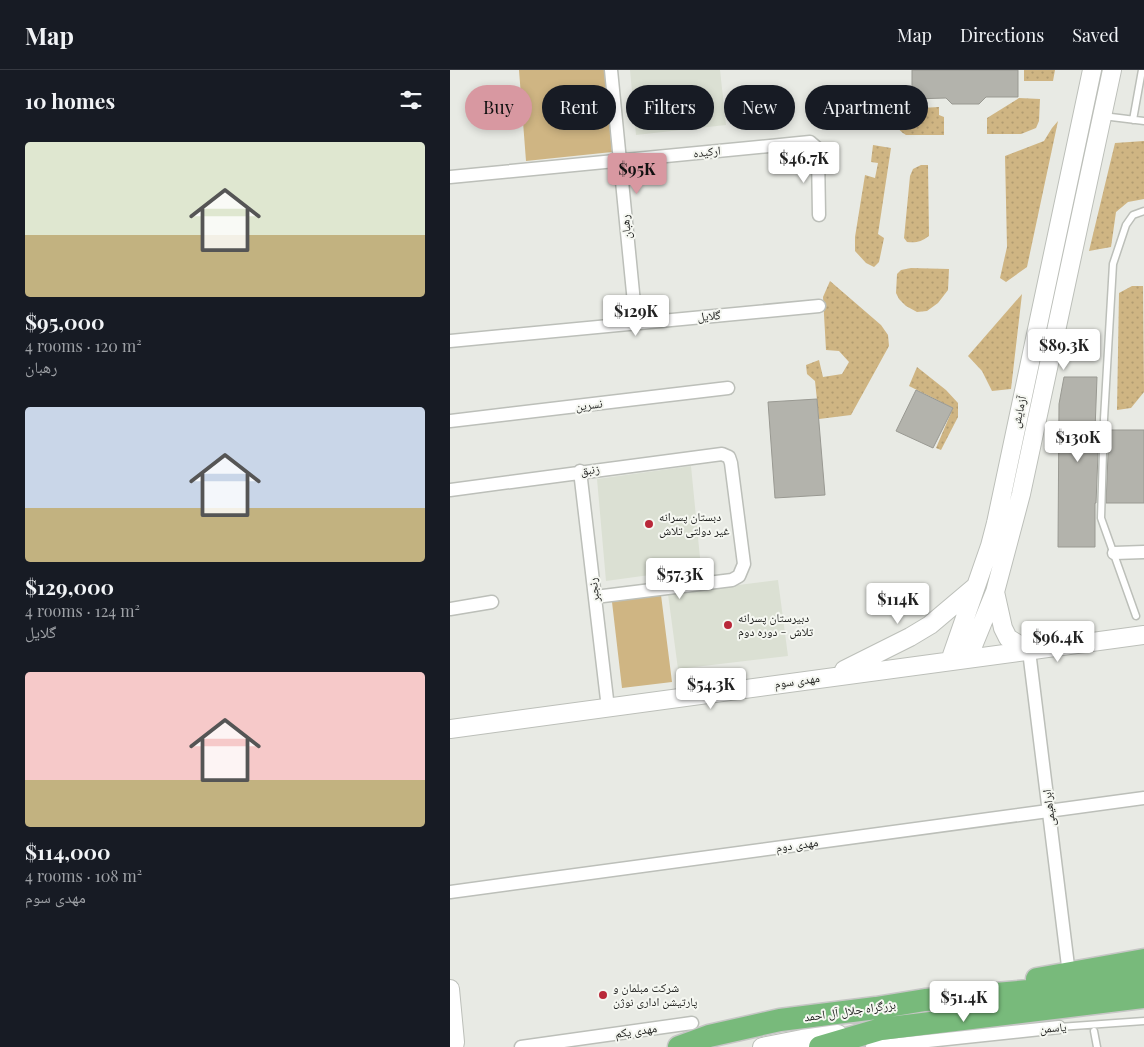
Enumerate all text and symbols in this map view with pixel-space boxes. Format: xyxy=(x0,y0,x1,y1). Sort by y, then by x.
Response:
text: Map xyxy=(25,19,74,51)
text: Map xyxy=(897,23,932,47)
text: Directions xyxy=(960,23,1044,47)
text: Saved xyxy=(1072,23,1119,47)
chip: Buy xyxy=(465,85,532,130)
chip: Rent xyxy=(542,85,616,130)
chip: Filters xyxy=(626,85,714,130)
chip: New xyxy=(724,85,795,130)
chip: Apartment xyxy=(805,85,928,130)
text: 10 homes xyxy=(25,86,115,114)
icon: filters xyxy=(397,86,425,114)
street label: ارکیده xyxy=(692,142,722,161)
pin: $46.7K xyxy=(763,142,845,184)
text: $46.7K xyxy=(779,147,829,168)
pin: $95K xyxy=(607,152,667,195)
text: $95K xyxy=(619,158,655,179)
icon: home xyxy=(180,175,270,265)
street label: رهبان xyxy=(616,214,635,240)
pin: $129K xyxy=(601,294,671,337)
text: $129K xyxy=(614,300,658,321)
street label: گلایل xyxy=(697,306,721,324)
text: $95,000 xyxy=(25,307,105,335)
pin: $89.3K xyxy=(1023,328,1105,371)
text: $89.3K xyxy=(1039,334,1089,355)
text: 4 rooms · 120 m² xyxy=(25,335,142,356)
text: رهبان xyxy=(25,356,57,377)
street label: آزمایش xyxy=(1007,393,1030,429)
street label: نسرین xyxy=(574,394,603,414)
pin: $130K xyxy=(1043,420,1113,463)
text: $130K xyxy=(1056,426,1100,447)
icon: home xyxy=(180,440,270,530)
street label: زنبق xyxy=(579,460,601,478)
place label: دبستان پسرانه غیر دولتی تلاش xyxy=(659,508,730,538)
marker: دبستان پسرانه غیر دولتی تلاش xyxy=(643,518,655,530)
pin: $57.3K xyxy=(639,558,721,600)
text: $57.3K xyxy=(657,563,703,584)
text: $129,000 xyxy=(25,572,114,600)
street label: رنجبر xyxy=(584,577,603,604)
pin: $114K xyxy=(863,582,933,625)
text: $114K xyxy=(877,588,919,609)
text: 4 rooms · 124 m² xyxy=(25,600,140,621)
place label: دبیرستان پسرانه تلاش - دوره دوم xyxy=(738,609,814,640)
marker: دبیرستان پسرانه تلاش - دوره دوم xyxy=(722,619,734,631)
pin: $96.4K xyxy=(1017,620,1099,663)
text: گلایل xyxy=(25,621,56,642)
text: $96.4K xyxy=(1032,626,1084,647)
pin: $54.3K xyxy=(670,668,752,710)
street label: مهدی سوم xyxy=(773,669,821,692)
text: $54.3K xyxy=(687,673,735,694)
icon: home xyxy=(180,705,270,795)
street label: ابراهیمی xyxy=(1038,788,1059,828)
street label: مهدی دوم xyxy=(775,833,819,856)
text: $114,000 xyxy=(25,837,111,865)
text: 4 rooms · 108 m² xyxy=(25,865,142,886)
text: مهدی سوم xyxy=(25,886,86,907)
place label: شرکت مبلمان و پارتیشن اداری نوژن xyxy=(613,979,698,1009)
pin: $51.4K xyxy=(923,980,1005,1023)
text: $51.4K xyxy=(941,986,987,1007)
marker: شرکت مبلمان و پارتیشن اداری نوژن xyxy=(597,989,609,1001)
street label: بزرگراه جلال آل احمد xyxy=(803,996,897,1025)
street label: یاسمن xyxy=(1039,1018,1067,1036)
street label: مهدی یکم xyxy=(614,1019,658,1042)

